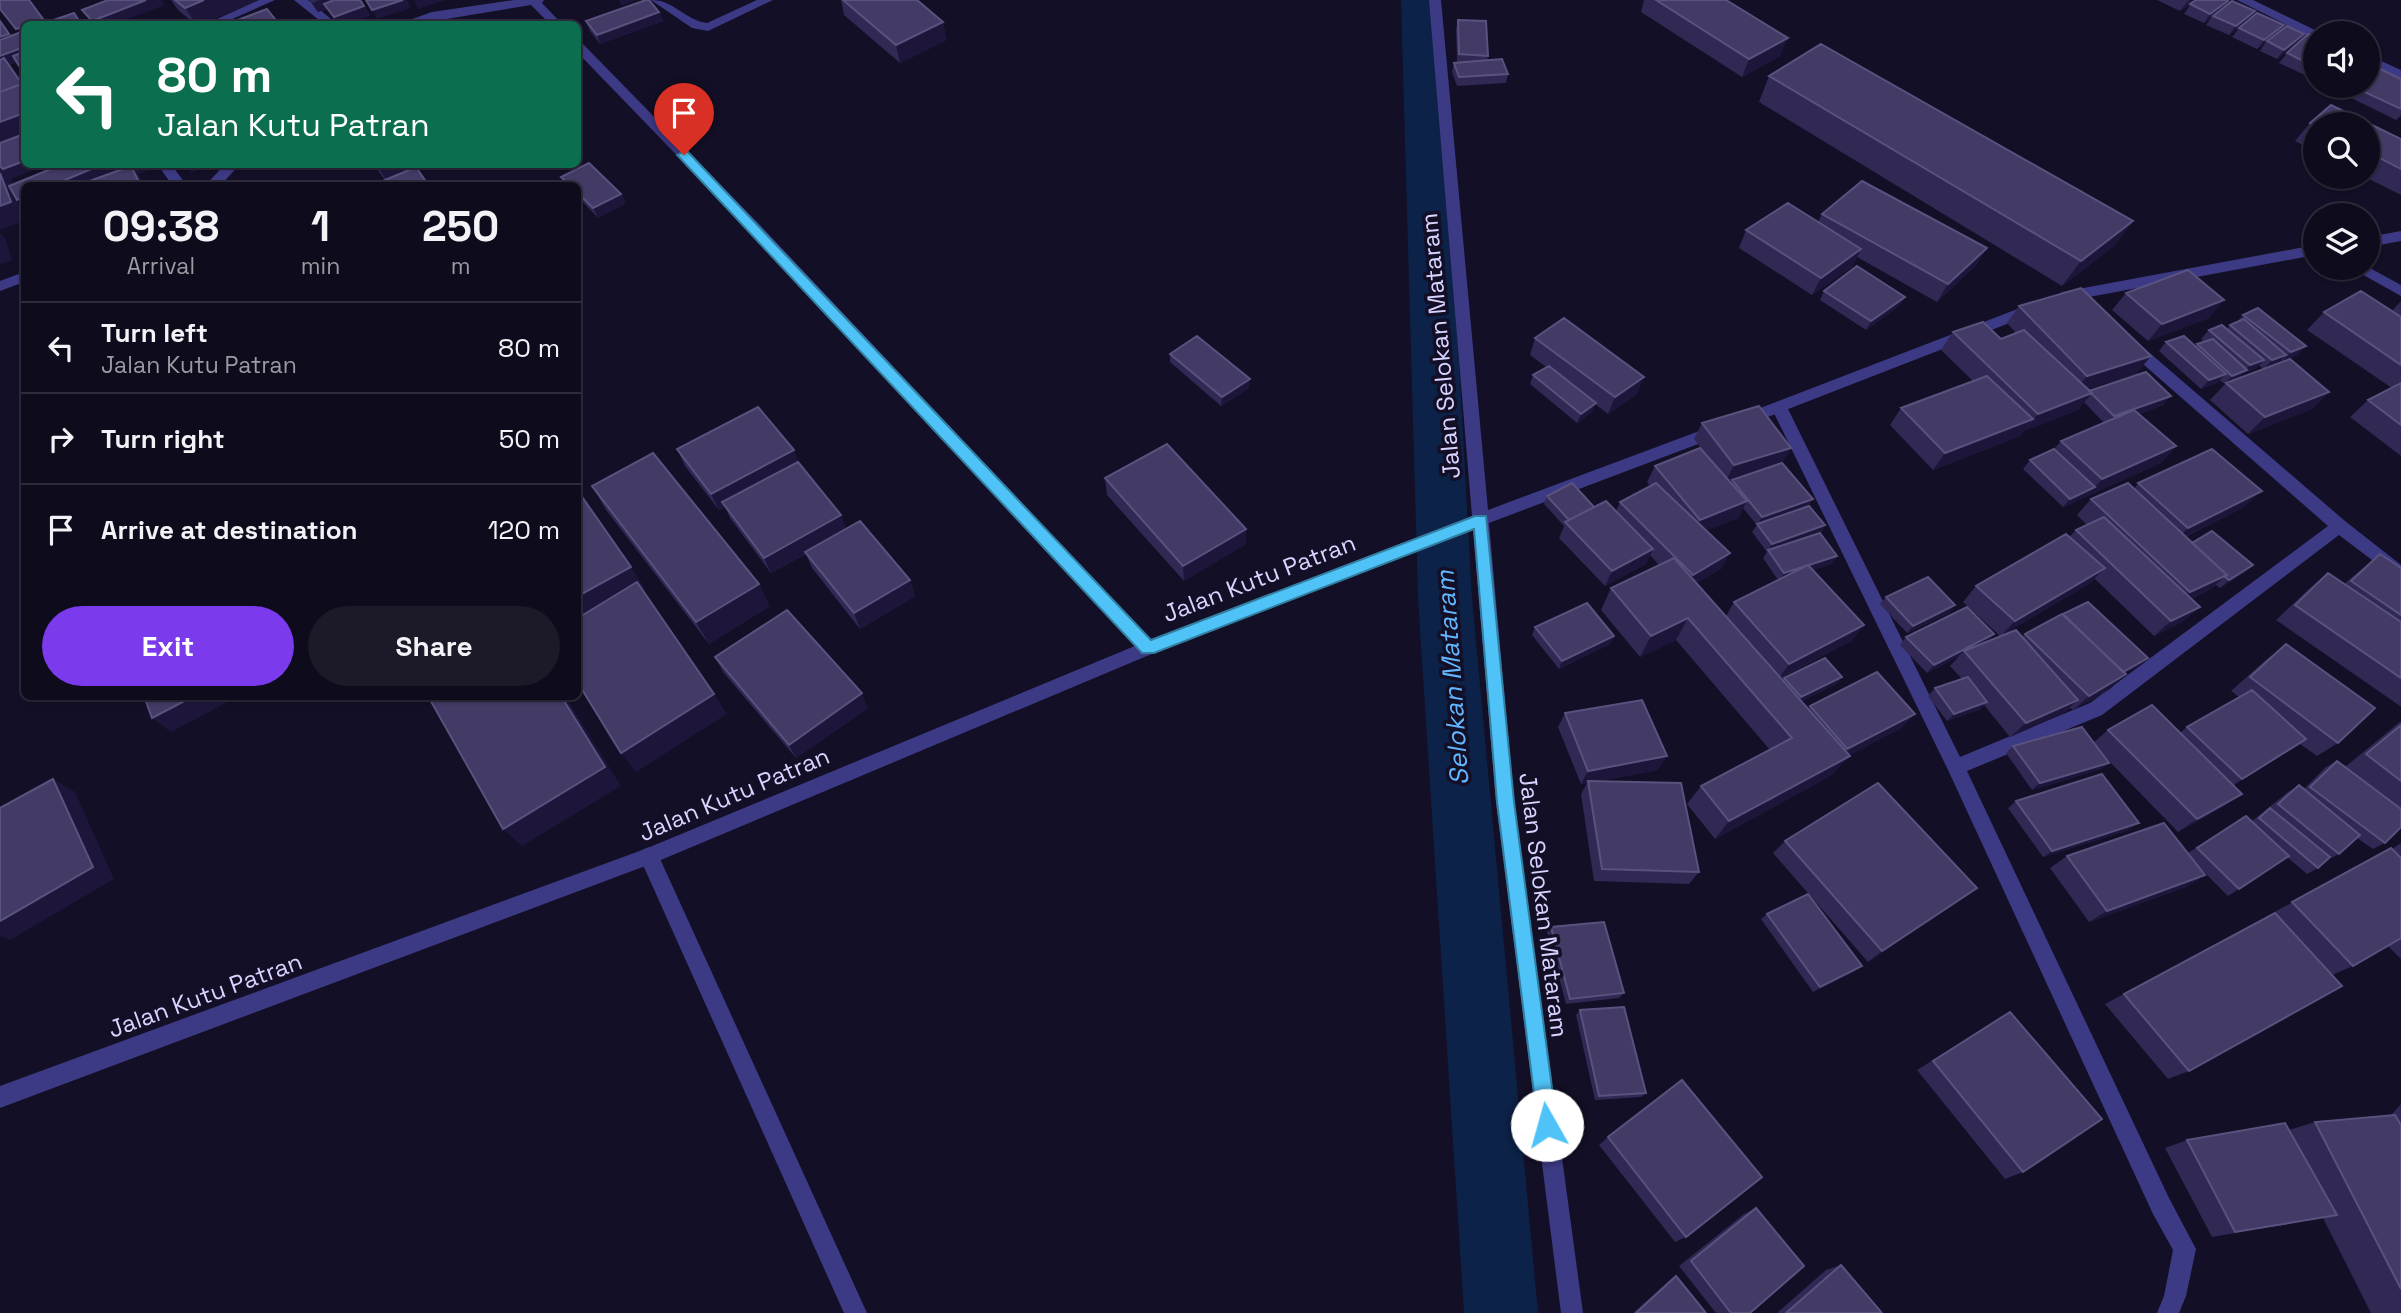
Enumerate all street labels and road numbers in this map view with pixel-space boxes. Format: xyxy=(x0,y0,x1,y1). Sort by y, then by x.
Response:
street label: Jalan Selokan Mataram xyxy=(1413,212,1467,480)
street label: Jalan Kutu Patran xyxy=(1158,527,1360,629)
street label: Jalan Kutu Patran xyxy=(634,740,834,848)
street label: Jalan Selokan Mataram xyxy=(1512,771,1576,1039)
street label: Jalan Kutu Patran xyxy=(104,945,306,1045)

